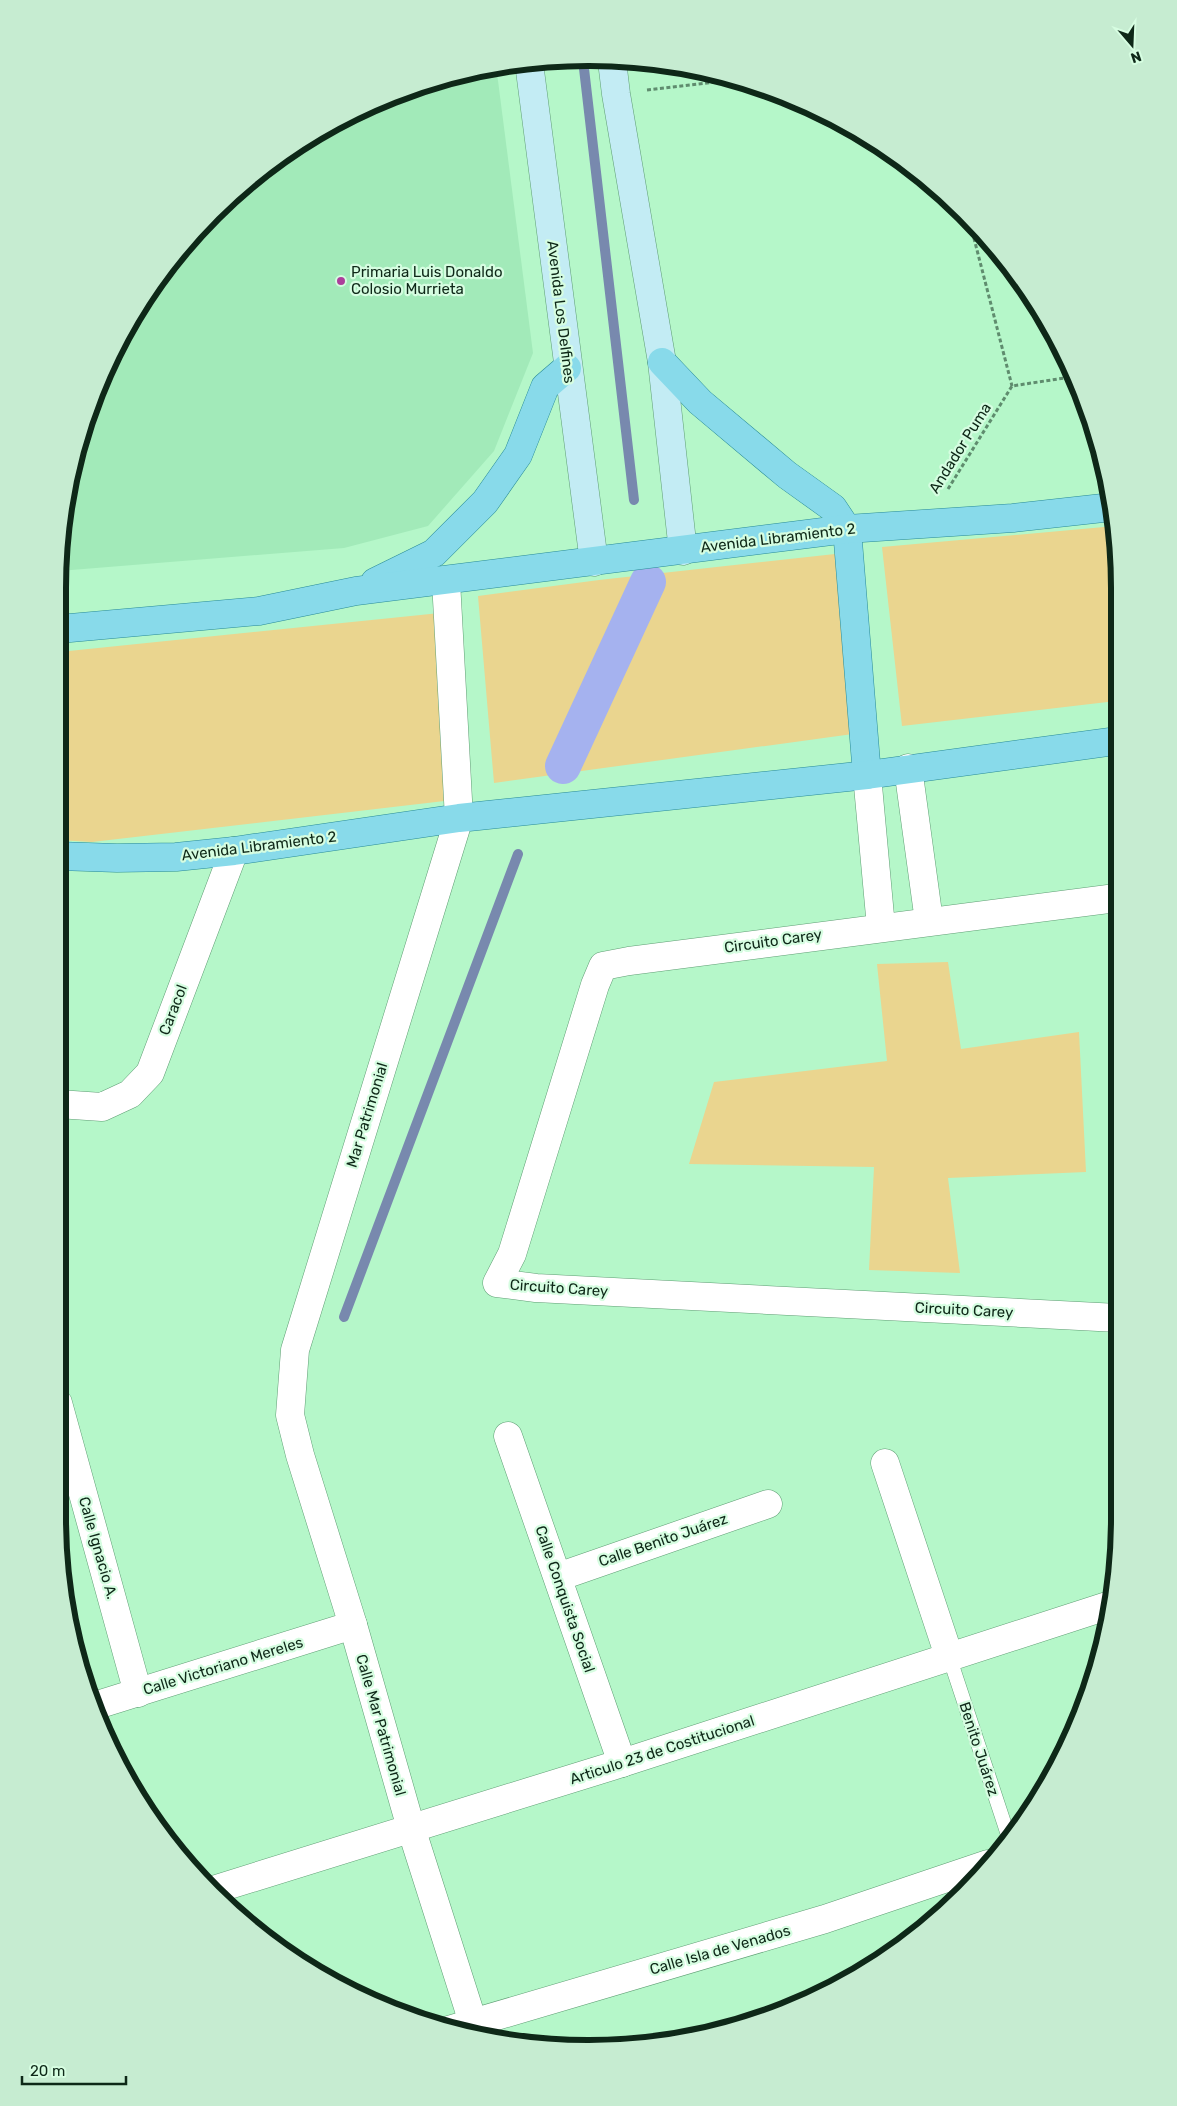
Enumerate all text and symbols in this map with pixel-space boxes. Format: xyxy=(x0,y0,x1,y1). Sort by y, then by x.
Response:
north arrow xyxy=(1107,20,1157,70)
text: N xyxy=(1129,47,1144,66)
street label: Avenida Los Delfines xyxy=(543,240,579,385)
place label: Primaria Luis Donaldo Colosio Murrieta xyxy=(351,263,503,298)
marker: Primaria Luis Donaldo Colosio Murrieta xyxy=(335,275,347,287)
street label: Andador Puma xyxy=(925,399,995,497)
street label: Avenida Libramiento 2 xyxy=(700,520,857,556)
street label: Avenida Libramiento 2 xyxy=(181,828,338,864)
street label: Circuito Carey xyxy=(723,925,823,957)
street label: Caracol xyxy=(155,982,191,1038)
street label: Mar Patrimonial xyxy=(343,1060,391,1170)
street label: Circuito Carey xyxy=(509,1276,609,1300)
street label: Circuito Carey xyxy=(914,1298,1014,1322)
street label: Calle Ignacio A. xyxy=(75,1495,121,1601)
street label: Calle Benito Juárez xyxy=(596,1509,730,1571)
street label: Calle Conquista Social xyxy=(531,1523,599,1675)
street label: Calle Victoriano Mereles xyxy=(141,1633,305,1699)
street label: Calle Mar Patrimonial xyxy=(352,1652,410,1798)
street label: Benito Juárez xyxy=(955,1700,1003,1799)
street label: Articulo 23 de Costitucional xyxy=(567,1712,757,1788)
street label: Calle Isla de Venados xyxy=(648,1921,793,1979)
scale bar xyxy=(22,2054,126,2086)
text: 20 m xyxy=(30,2062,65,2080)

